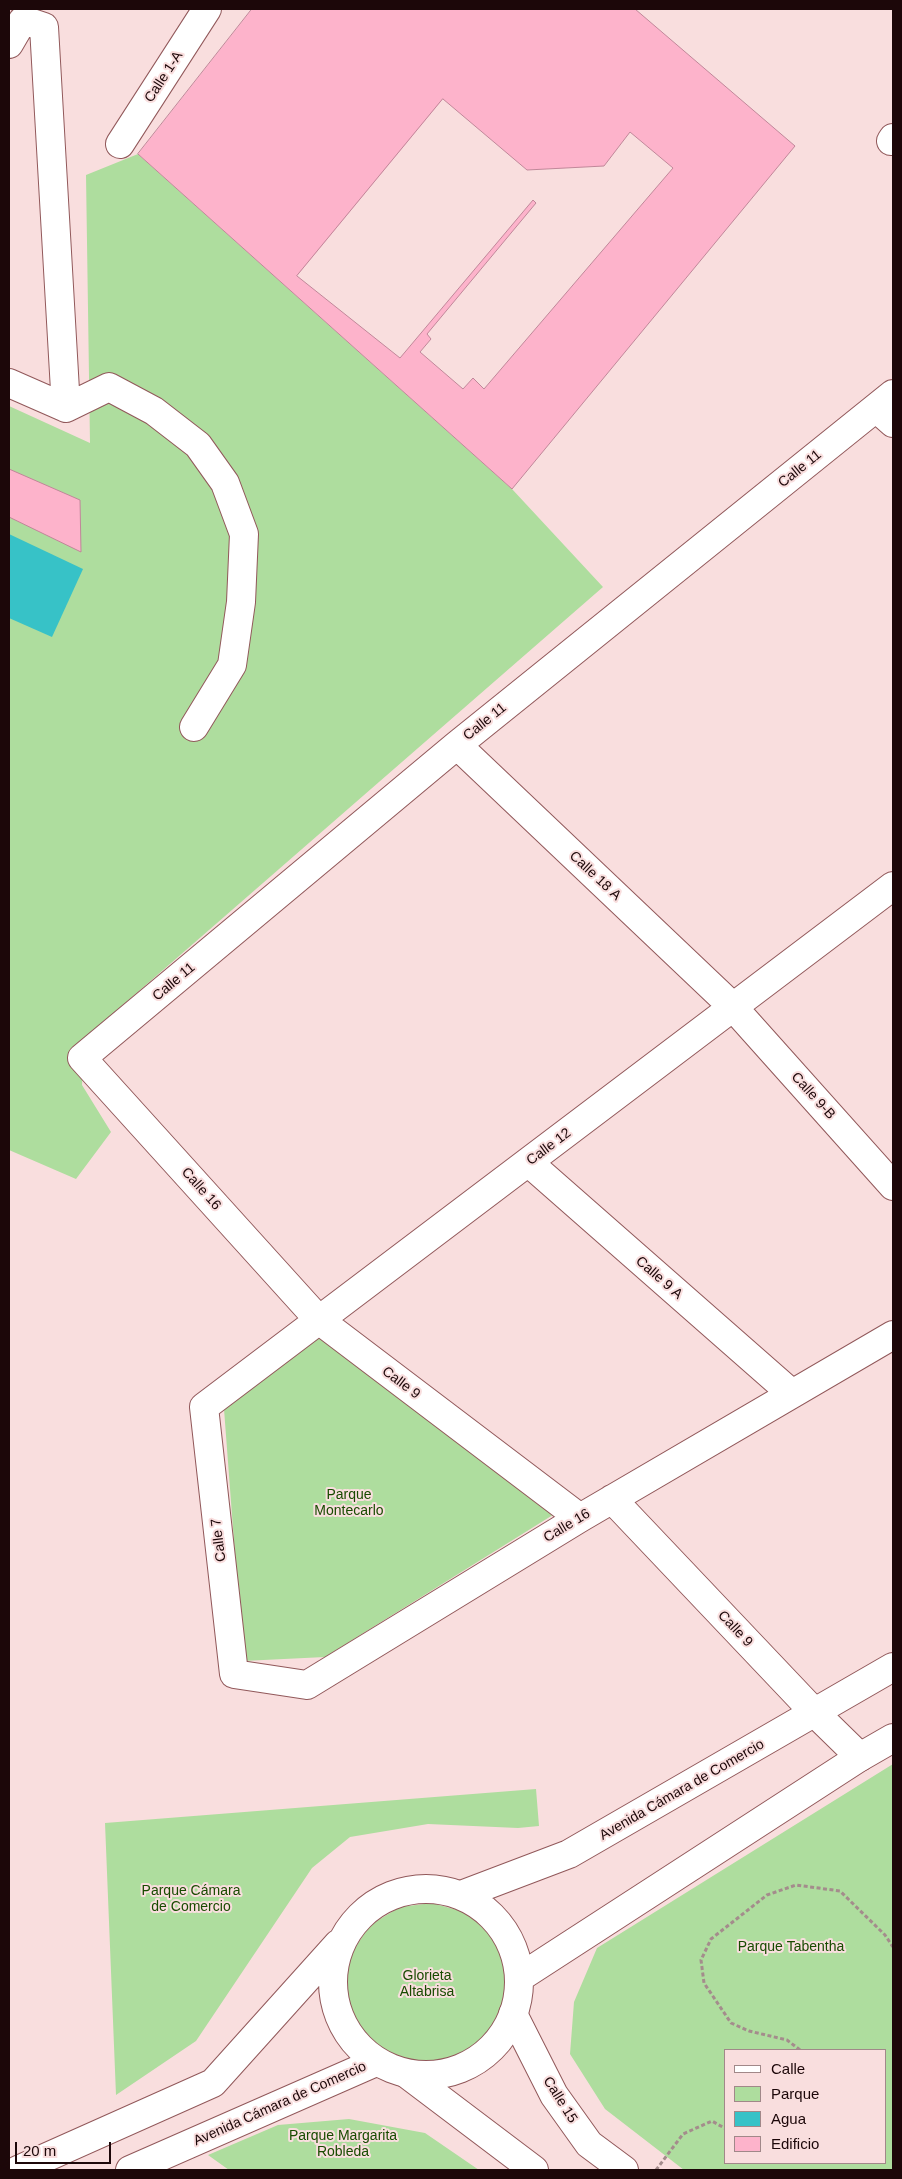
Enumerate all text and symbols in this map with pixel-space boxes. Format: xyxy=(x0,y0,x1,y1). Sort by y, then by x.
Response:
street label: Calle 1-A xyxy=(141,48,187,106)
street label: Calle 11 xyxy=(775,447,825,491)
street label: Calle 11 xyxy=(460,700,510,744)
street label: Calle 18 A xyxy=(566,848,624,904)
street label: Calle 11 xyxy=(149,959,199,1005)
street label: Calle 9-B xyxy=(787,1069,839,1123)
street label: Calle 12 xyxy=(523,1125,575,1169)
street label: Calle 16 xyxy=(178,1164,224,1214)
street label: Calle 9 A xyxy=(632,1253,686,1303)
street label: Calle 9 xyxy=(379,1363,423,1403)
park label: Parque Montecarlo xyxy=(314,1487,384,1520)
street label: Calle 16 xyxy=(541,1506,593,1546)
street label: Calle 7 xyxy=(208,1517,230,1563)
street label: Calle 9 xyxy=(714,1607,756,1651)
street label: Avenida Cámara de Comercio xyxy=(597,1736,767,1844)
park label: Parque Cámara de Comercio xyxy=(142,1883,240,1915)
park label: Parque Tabentha xyxy=(738,1939,844,1955)
park label: Glorieta Altabrisa xyxy=(400,1968,454,2000)
legend xyxy=(724,2049,887,2164)
street label: Avenida Cámara de Comercio xyxy=(191,2058,369,2150)
text: Calle xyxy=(771,2060,805,2077)
street label: Calle 15 xyxy=(539,2074,581,2126)
text: Parque xyxy=(771,2085,819,2102)
text: Agua xyxy=(771,2110,806,2127)
park label: Parque Margarita Robleda xyxy=(289,2128,397,2160)
scale bar xyxy=(18,2132,114,2164)
text: Edificio xyxy=(771,2135,819,2152)
text: 20 m xyxy=(23,2142,56,2159)

